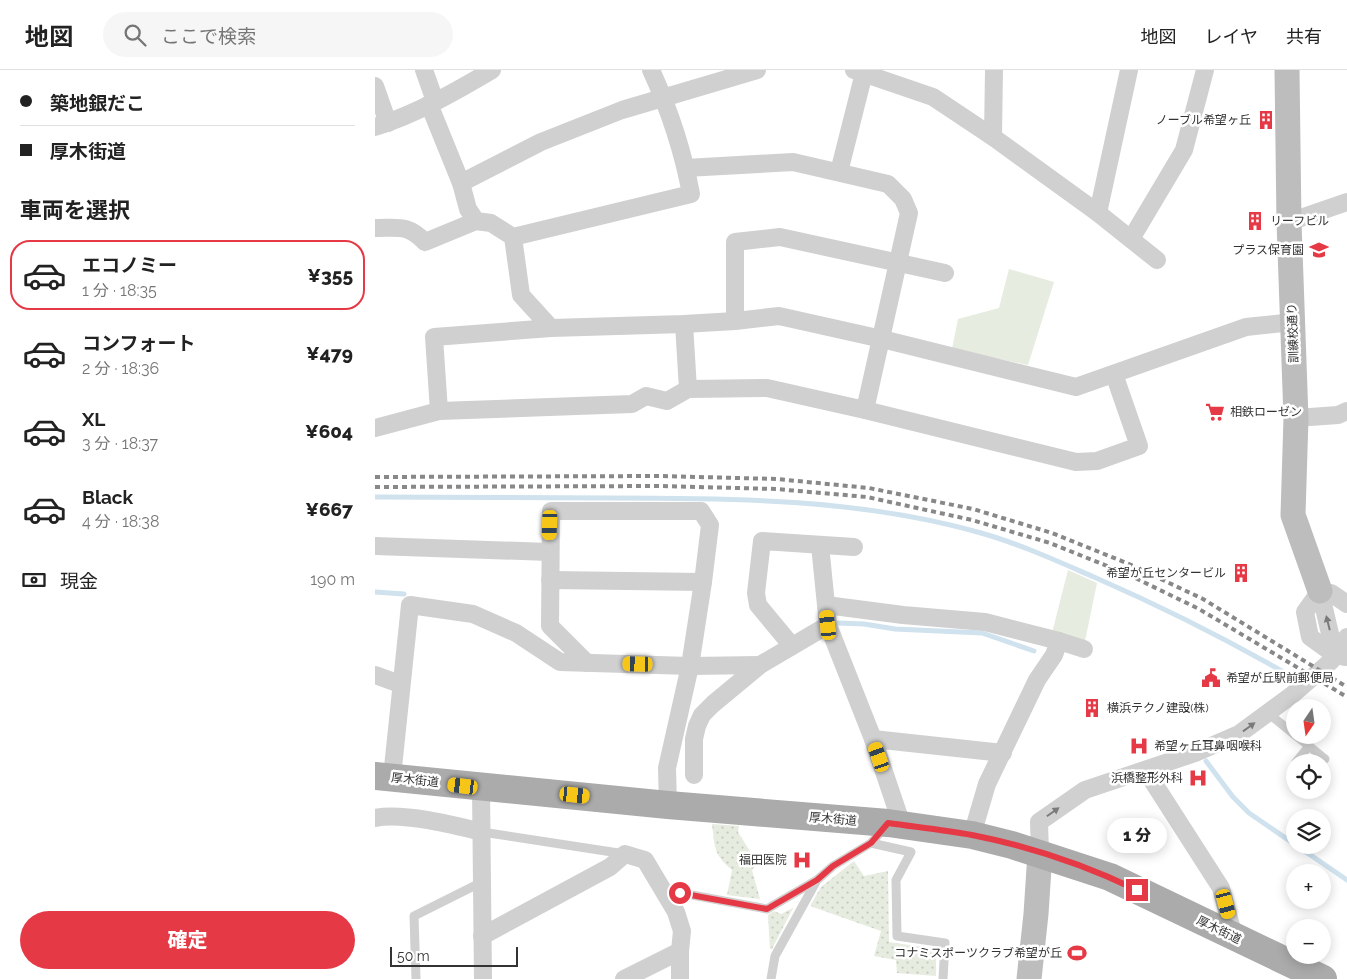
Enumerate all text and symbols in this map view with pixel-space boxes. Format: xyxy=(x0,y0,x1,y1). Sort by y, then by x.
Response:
search box xyxy=(103,12,453,57)
icon: search xyxy=(121,21,149,49)
text: 地図 xyxy=(25,22,73,51)
text: ここで検索 xyxy=(161,25,256,47)
text: 地図 xyxy=(1141,26,1177,47)
text: レイヤ xyxy=(1205,26,1258,47)
text: 共有 xyxy=(1286,26,1322,47)
text: 築地銀だこ xyxy=(50,92,145,114)
building icon: ノーブル希望ヶ丘 xyxy=(1255,109,1277,131)
place label: ノーブル希望ヶ丘 xyxy=(1156,113,1251,127)
text: 厚木街道 xyxy=(50,140,126,162)
text: 車両を選択 xyxy=(20,197,130,223)
building icon: リーフビル xyxy=(1244,210,1266,232)
place label: リーフビル xyxy=(1270,214,1329,228)
school or university icon: プラス保育園 xyxy=(1308,239,1330,261)
place label: プラス保育園 xyxy=(1232,243,1304,257)
icon: car xyxy=(22,253,67,298)
text: エコノミー xyxy=(82,254,177,276)
text: ¥355 xyxy=(307,264,353,286)
text: 1 分 · 18:35 xyxy=(82,281,157,300)
street label: 訓練校通り xyxy=(1285,303,1301,363)
icon: car xyxy=(22,331,67,376)
text: コンフォート xyxy=(82,332,195,354)
text: ¥479 xyxy=(306,342,353,364)
text: 2 分 · 18:36 xyxy=(82,359,159,378)
supermarket icon: 相鉄ローゼン xyxy=(1204,401,1226,423)
place label: 相鉄ローゼン xyxy=(1230,405,1302,419)
text: XL xyxy=(82,408,105,430)
icon: car xyxy=(22,409,67,454)
text: ¥604 xyxy=(305,420,353,442)
text: 3 分 · 18:37 xyxy=(82,434,158,453)
text: Black xyxy=(82,486,133,508)
icon: car xyxy=(22,487,67,532)
text: ¥667 xyxy=(305,498,353,520)
car xyxy=(541,510,558,540)
text: 4 分 · 18:38 xyxy=(82,512,159,531)
building icon: 希望が丘センタービル xyxy=(1230,562,1252,584)
icon: cash xyxy=(20,566,48,594)
place label: 希望が丘センタービル xyxy=(1106,566,1226,580)
text: 現金 xyxy=(60,570,98,592)
text: 190 m xyxy=(310,570,355,589)
car xyxy=(818,609,837,641)
one-way arrow xyxy=(1323,616,1331,631)
car xyxy=(622,656,653,672)
public building icon: 希望が丘駅前郵便局 xyxy=(1200,667,1222,689)
place label: 希望が丘駅前郵便局 xyxy=(1226,671,1334,685)
building icon: 横浜テクノ建設(株) xyxy=(1081,697,1103,719)
north arrow xyxy=(1286,699,1331,744)
map controls xyxy=(1286,699,1331,964)
place label: 横浜テクノ建設(株) xyxy=(1107,701,1209,715)
one-way arrow xyxy=(1242,721,1255,732)
hospital icon: 希望ヶ丘耳鼻咽喉科 xyxy=(1128,735,1150,757)
place label: 希望ヶ丘耳鼻咽喉科 xyxy=(1154,739,1262,753)
car xyxy=(867,740,890,774)
button: locate xyxy=(1286,754,1331,799)
hospital icon: 浜橋整形外科 xyxy=(1187,767,1209,789)
street label: 厚木街道 xyxy=(390,771,440,789)
place label: 浜橋整形外科 xyxy=(1111,771,1183,785)
car xyxy=(447,777,478,795)
car xyxy=(559,786,590,804)
one-way arrow xyxy=(1046,807,1060,817)
button: layers xyxy=(1286,809,1331,854)
street label: 厚木街道 xyxy=(808,810,858,828)
callout: 1 分 xyxy=(1107,818,1167,852)
text: 1 分 xyxy=(1123,826,1151,845)
hospital icon: 福田医院 xyxy=(791,849,813,871)
place label: 福田医院 xyxy=(739,853,787,867)
button: + xyxy=(1286,864,1331,909)
route end xyxy=(1126,879,1148,901)
route start xyxy=(669,882,691,904)
car xyxy=(1214,888,1237,920)
button: 確定 xyxy=(20,911,355,969)
street label: 厚木街道 xyxy=(1194,913,1244,947)
button: − xyxy=(1286,919,1331,964)
sports icon: コナミスポーツクラブ希望が丘 xyxy=(1066,942,1088,964)
scale bar xyxy=(390,944,517,967)
place label: コナミスポーツクラブ希望が丘 xyxy=(894,946,1062,960)
text: 50 m xyxy=(397,948,430,964)

